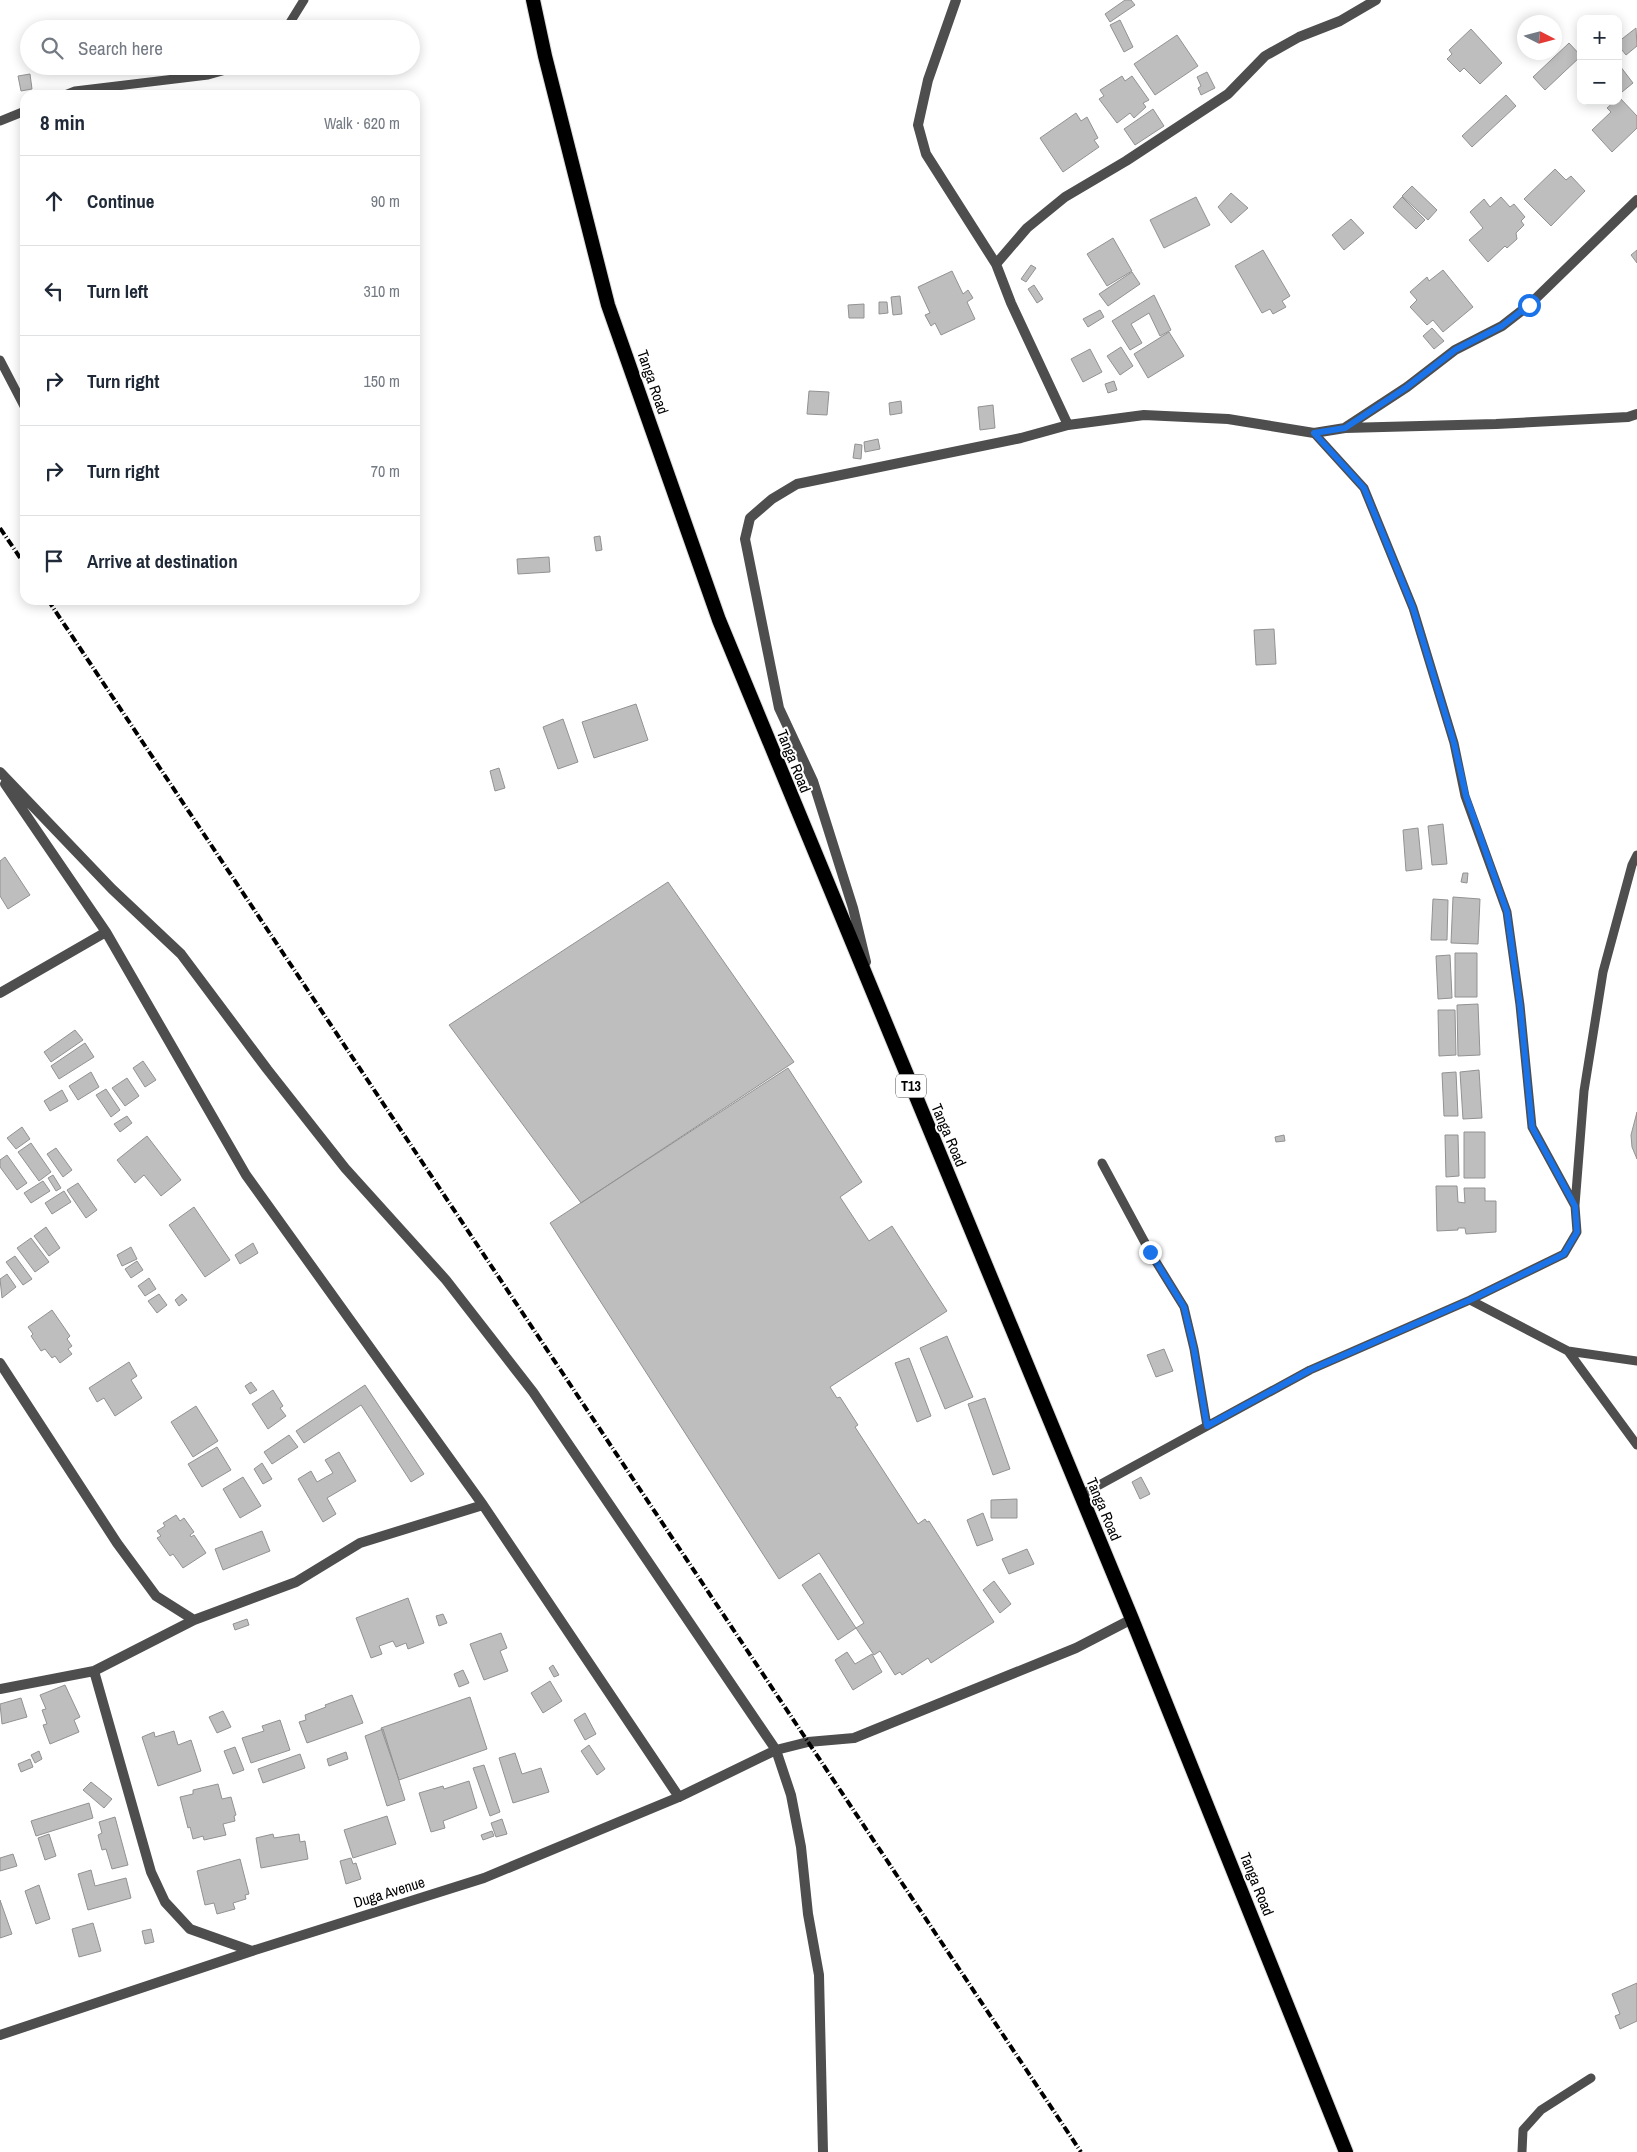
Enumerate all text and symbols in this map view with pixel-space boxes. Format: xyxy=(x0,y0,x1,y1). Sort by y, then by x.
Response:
north arrow xyxy=(1517,15,1562,60)
map controls xyxy=(1577,15,1622,105)
button: + xyxy=(1577,15,1622,60)
search box xyxy=(20,20,420,75)
icon: search xyxy=(38,34,66,62)
text: Search here xyxy=(78,35,163,61)
button: − xyxy=(1577,60,1622,105)
text: 8 min xyxy=(40,108,85,137)
text: Walk · 620 m xyxy=(324,112,400,134)
icon: ahead xyxy=(40,187,68,215)
text: Continue xyxy=(87,188,155,214)
text: 90 m xyxy=(371,190,400,212)
icon: left xyxy=(40,277,68,305)
text: Turn left xyxy=(87,278,148,304)
text: 310 m xyxy=(364,280,400,302)
route start xyxy=(1518,294,1541,317)
street label: Tanga Road xyxy=(632,347,674,417)
icon: right xyxy=(40,367,68,395)
text: Turn right xyxy=(87,368,159,394)
text: 150 m xyxy=(364,370,400,392)
icon: right xyxy=(40,457,68,485)
text: Turn right xyxy=(87,458,159,484)
text: 70 m xyxy=(371,460,400,482)
icon: arrive xyxy=(40,547,68,575)
text: Arrive at destination xyxy=(87,548,238,574)
street label: Tanga Road xyxy=(772,726,816,796)
road number: T13 xyxy=(896,1074,926,1098)
street label: Tanga Road xyxy=(926,1100,972,1170)
route end xyxy=(1139,1241,1162,1264)
street label: Tanga Road xyxy=(1081,1474,1127,1544)
street label: Tanga Road xyxy=(1235,1849,1279,1919)
street label: Duga Avenue xyxy=(351,1871,427,1913)

